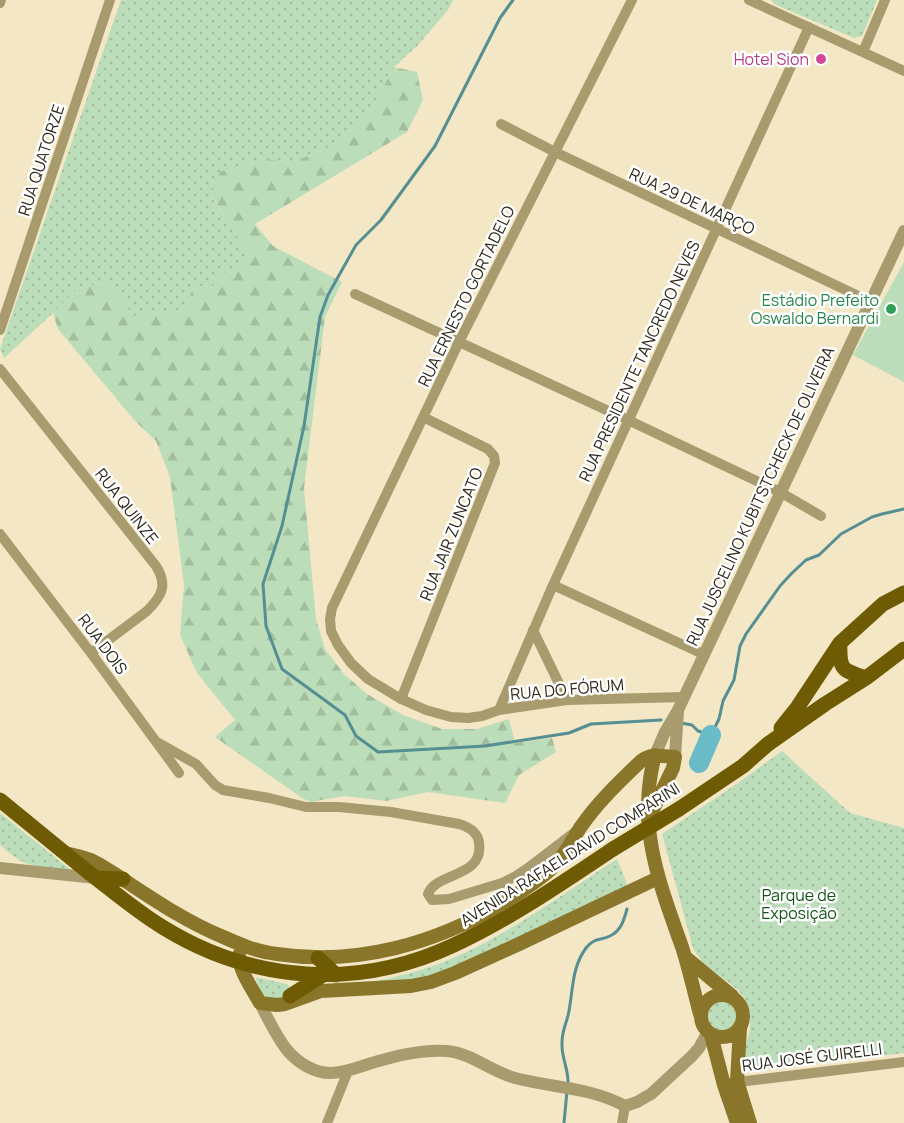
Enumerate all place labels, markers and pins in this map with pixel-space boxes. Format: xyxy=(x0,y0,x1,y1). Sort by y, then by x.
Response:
place label: Hotel Sion xyxy=(734,48,809,70)
marker: Hotel Sion xyxy=(814,52,828,66)
place label: Estádio Prefeito Oswaldo Bernardi xyxy=(751,289,879,329)
marker: Estádio Prefeito Oswaldo Bernardi xyxy=(884,302,898,316)

